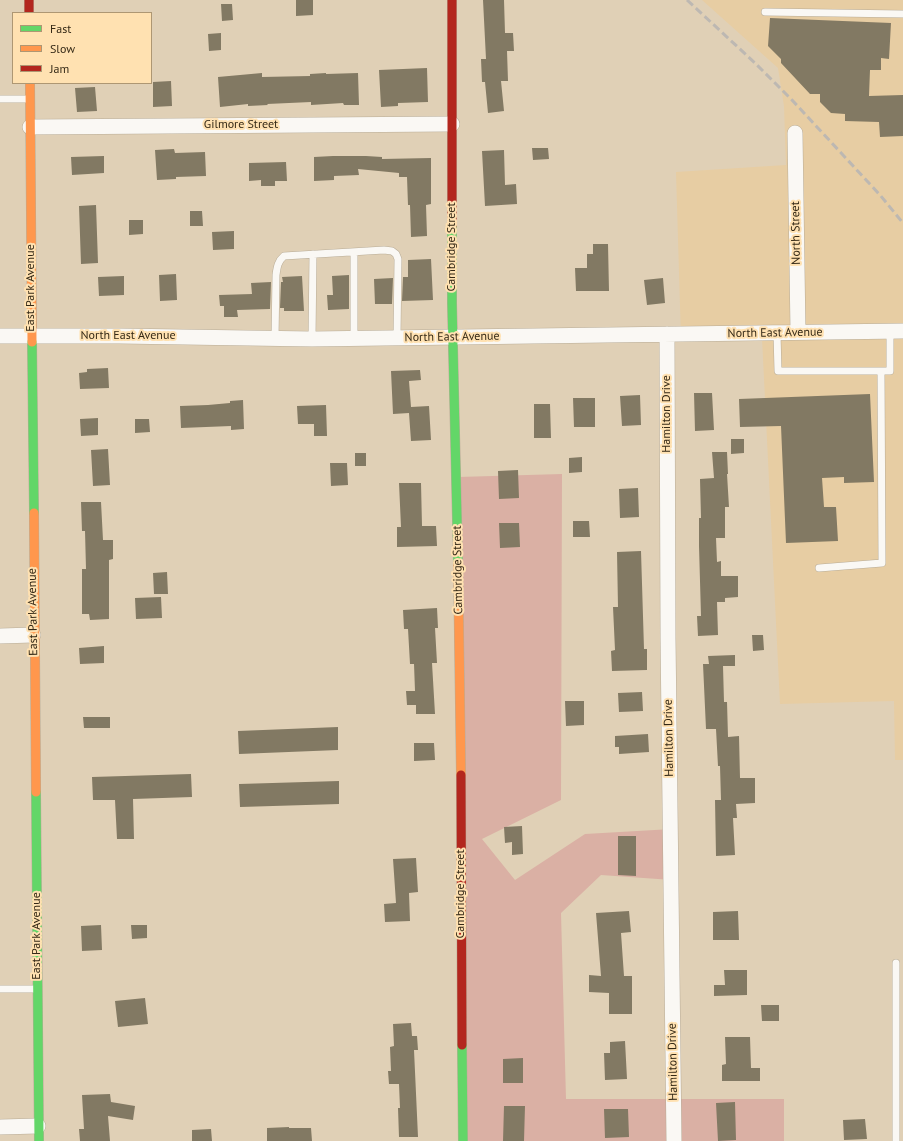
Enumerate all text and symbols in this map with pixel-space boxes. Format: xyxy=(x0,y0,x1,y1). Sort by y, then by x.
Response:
legend xyxy=(12,12,152,84)
text: Fast xyxy=(50,21,71,36)
text: Slow xyxy=(50,41,75,56)
text: Jam xyxy=(50,61,69,76)
street label: Gilmore Street xyxy=(204,118,278,132)
street label: North Street xyxy=(788,201,804,265)
street label: Cambridge Street xyxy=(445,203,459,291)
street label: East Park Avenue xyxy=(24,244,38,332)
street label: North East Avenue xyxy=(727,325,823,341)
street label: North East Avenue xyxy=(81,329,175,343)
street label: North East Avenue xyxy=(404,329,500,345)
street label: Hamilton Drive xyxy=(660,375,674,453)
street label: Cambridge Street xyxy=(450,525,466,615)
street label: East Park Avenue xyxy=(25,568,41,656)
street label: Hamilton Drive xyxy=(661,699,677,777)
street label: Cambridge Street xyxy=(454,850,468,938)
street label: East Park Avenue xyxy=(30,892,44,980)
street label: Hamilton Drive xyxy=(665,1023,681,1101)

